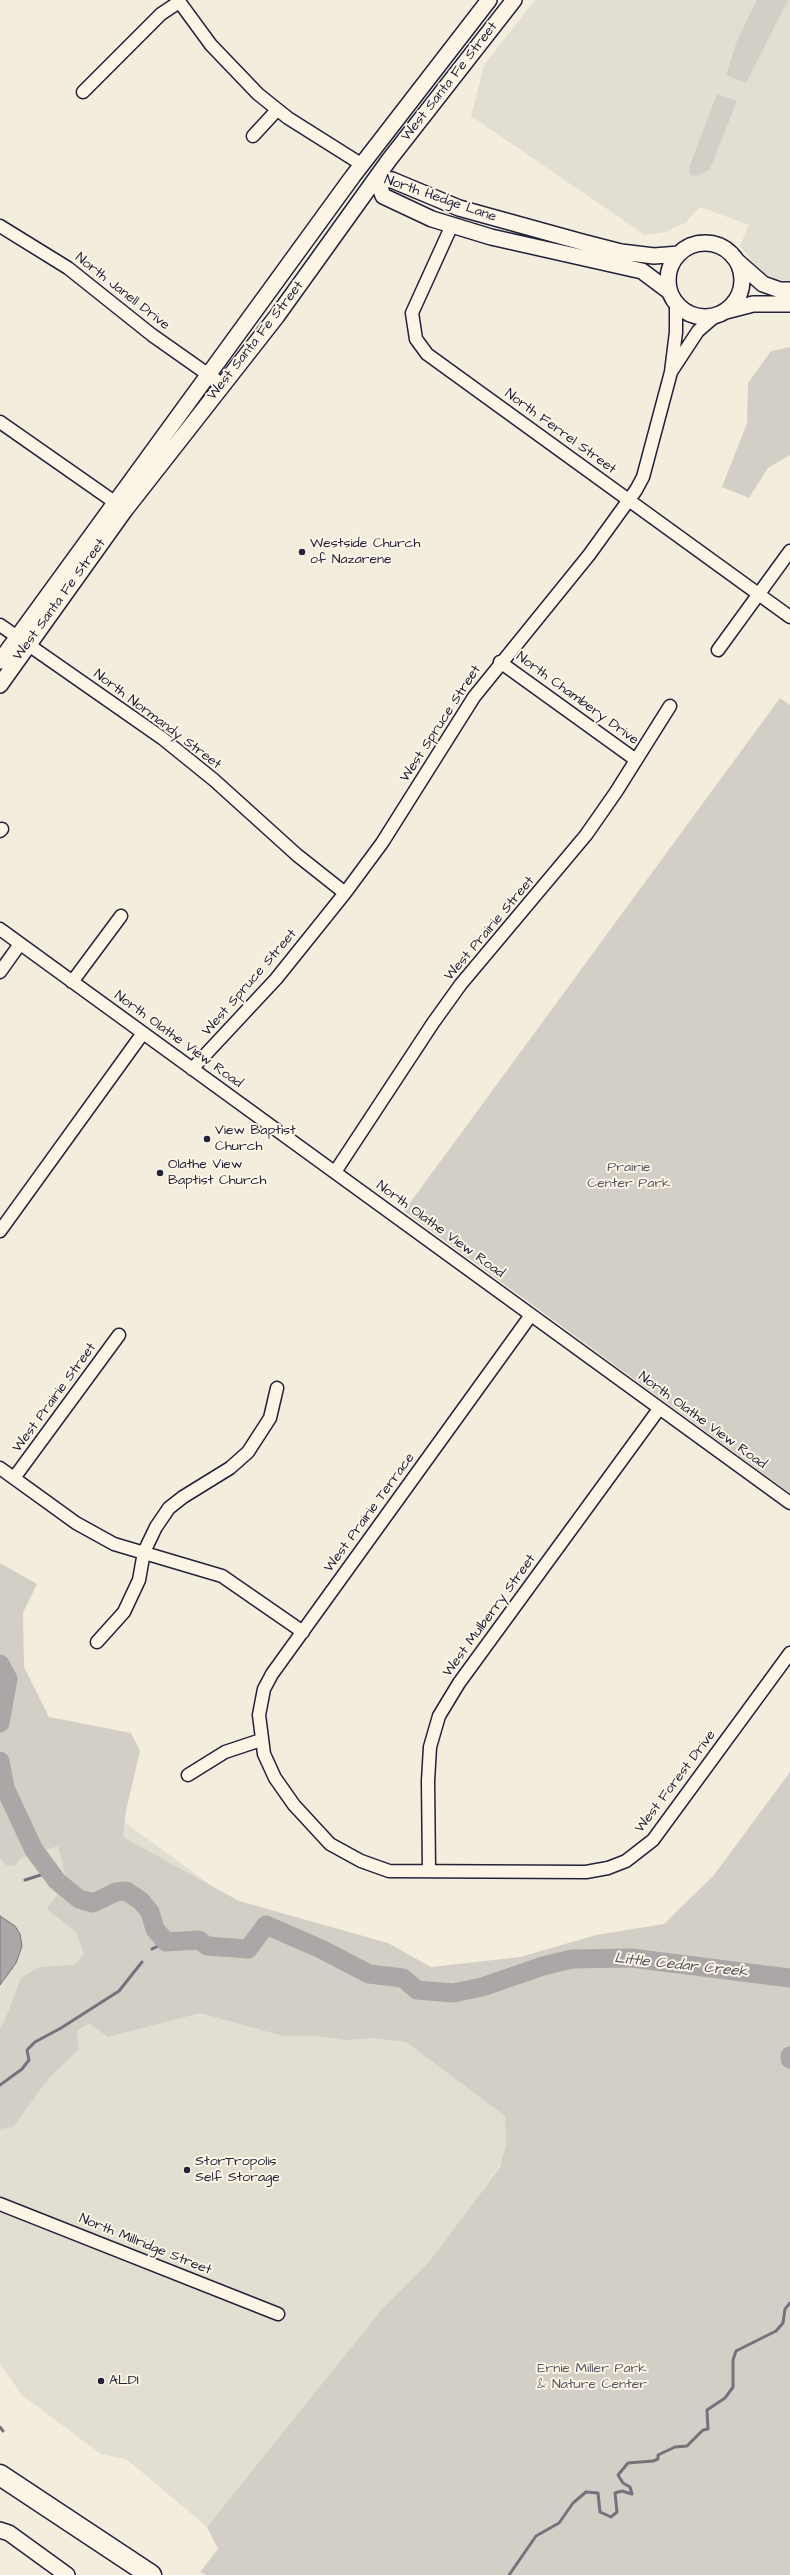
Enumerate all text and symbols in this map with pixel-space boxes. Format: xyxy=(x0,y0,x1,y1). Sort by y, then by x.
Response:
street label: West Santa Fe Street xyxy=(398,19,502,145)
street label: North Hedge Lane xyxy=(382,172,498,226)
street label: North Janell Drive xyxy=(71,250,173,334)
street label: West Santa Fe Street xyxy=(204,278,308,404)
street label: North Ferrel Street xyxy=(501,386,619,478)
street label: West Santa Fe Street xyxy=(10,536,110,664)
place label: Westside Church of Nazarene xyxy=(310,536,420,568)
marker: Westside Church of Nazarene xyxy=(297,547,307,557)
street label: North Chambery Drive xyxy=(512,649,642,749)
street label: West Spruce Street xyxy=(397,662,485,786)
street label: North Normandy Street xyxy=(90,666,224,774)
street label: West Prairie Street xyxy=(441,873,539,985)
street label: West Spruce Street xyxy=(199,926,301,1040)
street label: North Olathe View Road xyxy=(111,988,245,1092)
place label: View Baptist Church xyxy=(215,1123,296,1156)
marker: View Baptist Church xyxy=(202,1134,212,1144)
place label: Olathe View Baptist Church xyxy=(168,1157,266,1190)
park label: Prairie Center Park xyxy=(587,1160,671,1192)
marker: Olathe View Baptist Church xyxy=(155,1168,165,1178)
street label: North Olathe View Road xyxy=(373,1178,507,1282)
street label: West Prairie Street xyxy=(10,1340,100,1456)
street label: North Olathe View Road xyxy=(635,1369,769,1473)
street label: West Prairie Terrace xyxy=(321,1450,419,1576)
street label: West Mulberry Street xyxy=(440,1551,540,1681)
street label: West Forest Drive xyxy=(632,1727,720,1837)
water label: Little Cedar Creek xyxy=(613,1950,749,1982)
place label: StorTropolis Self Storage xyxy=(195,2154,280,2186)
marker: StorTropolis Self Storage xyxy=(182,2165,192,2175)
street label: North Millridge Street xyxy=(76,2211,214,2279)
park label: Ernie Miller Park & Nature Center xyxy=(537,2361,647,2394)
place label: ALDI xyxy=(109,2373,139,2389)
marker: ALDI xyxy=(96,2376,106,2386)

